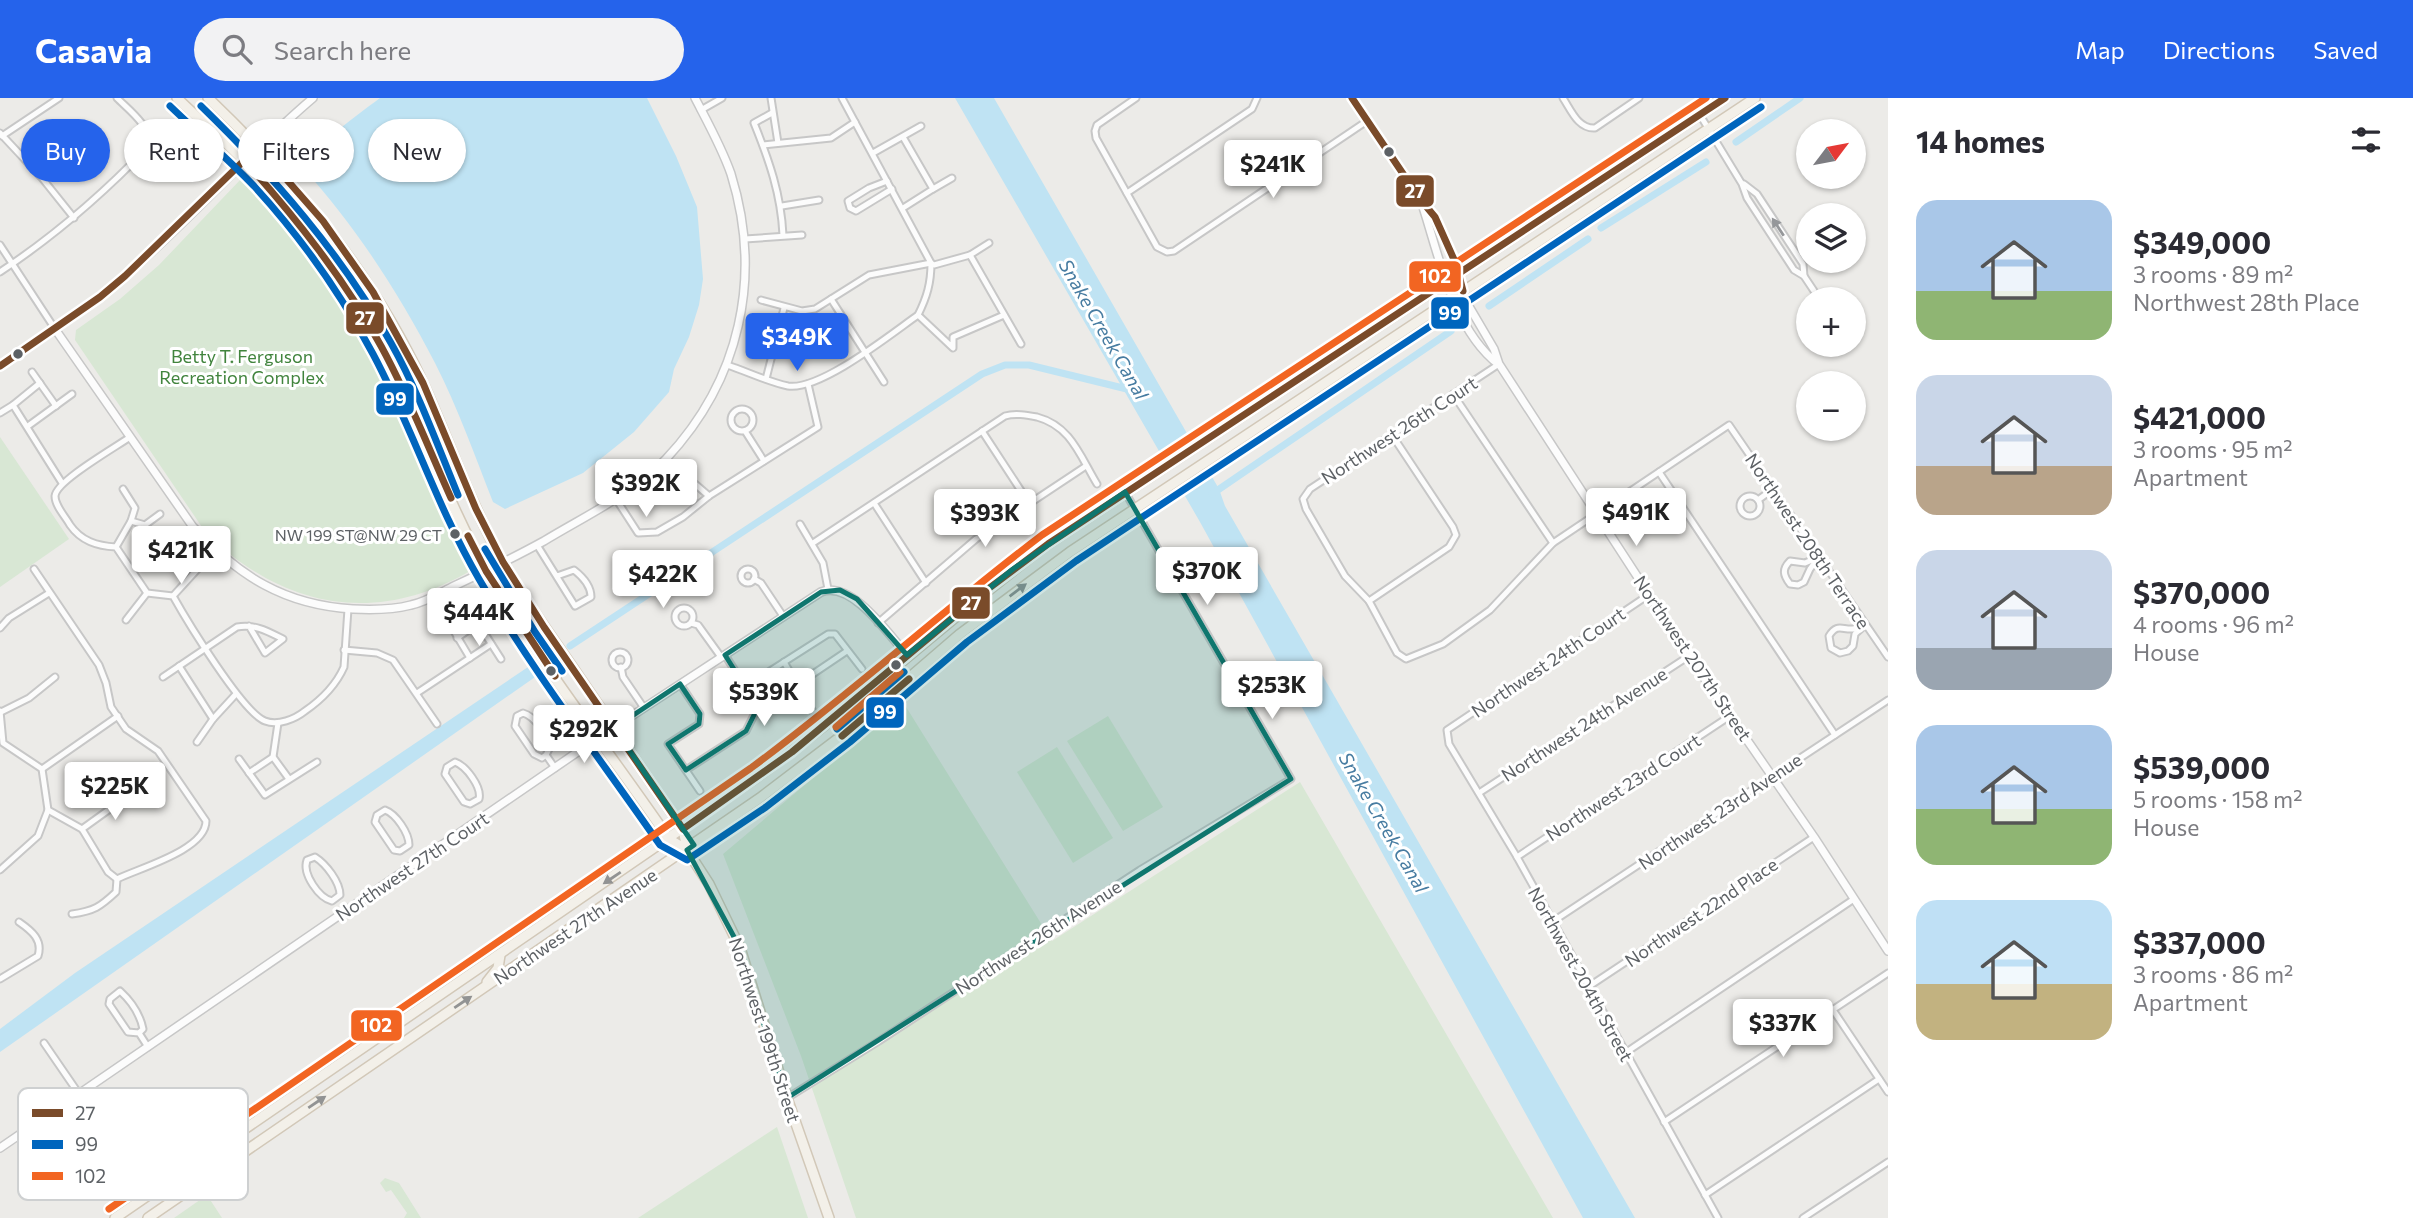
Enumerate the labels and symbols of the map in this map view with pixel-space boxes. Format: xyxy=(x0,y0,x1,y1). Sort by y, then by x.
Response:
north arrow xyxy=(1796,119,1866,189)
pin: $241K xyxy=(1224,140,1322,200)
unlabelled marker xyxy=(1382,145,1396,159)
line badge: 27 xyxy=(1395,174,1435,208)
text: 27 xyxy=(1404,179,1426,202)
one-way arrow xyxy=(1772,217,1785,236)
water label: Snake Creek Canal xyxy=(1054,255,1154,404)
line badge: 102 xyxy=(1408,260,1462,293)
text: 102 xyxy=(1419,264,1451,287)
line badge: 99 xyxy=(1430,296,1470,330)
line badge: 27 xyxy=(345,301,385,335)
text: 99 xyxy=(1438,301,1462,324)
text: 27 xyxy=(354,306,376,329)
pin: $349K xyxy=(748,314,846,373)
park label: Betty T. Ferguson Recreation Complex xyxy=(159,345,325,388)
unlabelled marker xyxy=(11,347,25,361)
street label: Northwest 26th Court xyxy=(1317,371,1481,489)
line badge: 99 xyxy=(375,382,415,416)
text: 99 xyxy=(383,387,407,410)
street label: Northwest 208th Terrace xyxy=(1741,449,1875,633)
pin: $392K xyxy=(597,460,695,519)
pin: $491K xyxy=(1587,489,1685,548)
pin: $393K xyxy=(936,490,1034,549)
place label: NW 199 ST@NW 29 CT xyxy=(275,525,442,544)
pin: $421K xyxy=(132,526,230,586)
marker: NW 199 ST@NW 29 CT xyxy=(448,527,462,541)
pin: $370K xyxy=(1158,547,1256,607)
pin: $422K xyxy=(614,550,712,610)
street label: Northwest 207th Street xyxy=(1629,571,1757,745)
one-way arrow xyxy=(1009,583,1027,597)
line badge: 27 xyxy=(951,586,991,620)
pin: $444K xyxy=(430,588,528,648)
text: 27 xyxy=(960,591,982,614)
street label: Northwest 24th Court xyxy=(1467,602,1629,722)
unlabelled marker xyxy=(889,658,903,672)
pin: $253K xyxy=(1223,662,1321,721)
street label: Northwest 24th Avenue xyxy=(1497,662,1671,786)
unlabelled marker xyxy=(544,664,558,678)
pin: $539K xyxy=(715,668,813,728)
line badge: 99 xyxy=(865,696,905,729)
text: 99 xyxy=(873,700,897,723)
pin: $292K xyxy=(535,706,633,765)
street label: Northwest 23rd Court xyxy=(1541,729,1705,845)
water label: Snake Creek Canal xyxy=(1334,748,1434,897)
street label: Northwest 23rd Avenue xyxy=(1634,748,1806,874)
pin: $225K xyxy=(66,762,164,822)
street label: Northwest 27th Court xyxy=(331,807,493,925)
street label: Northwest 22nd Place xyxy=(1621,853,1781,971)
street label: Northwest 27th Avenue xyxy=(489,863,661,989)
one-way arrow xyxy=(603,871,621,885)
street label: Northwest 26th Avenue xyxy=(951,875,1125,999)
street label: Northwest 204th Street xyxy=(1524,883,1638,1065)
street label: Northwest 199th Street xyxy=(725,935,805,1125)
one-way arrow xyxy=(454,995,472,1009)
pin: $337K xyxy=(1734,1000,1832,1059)
line badge: 102 xyxy=(350,1009,403,1042)
text: 102 xyxy=(360,1013,392,1036)
legend xyxy=(18,1088,248,1200)
one-way arrow xyxy=(308,1095,326,1109)
text: 27 xyxy=(75,1101,96,1124)
text: 99 xyxy=(75,1132,98,1155)
text: 102 xyxy=(75,1164,106,1187)

